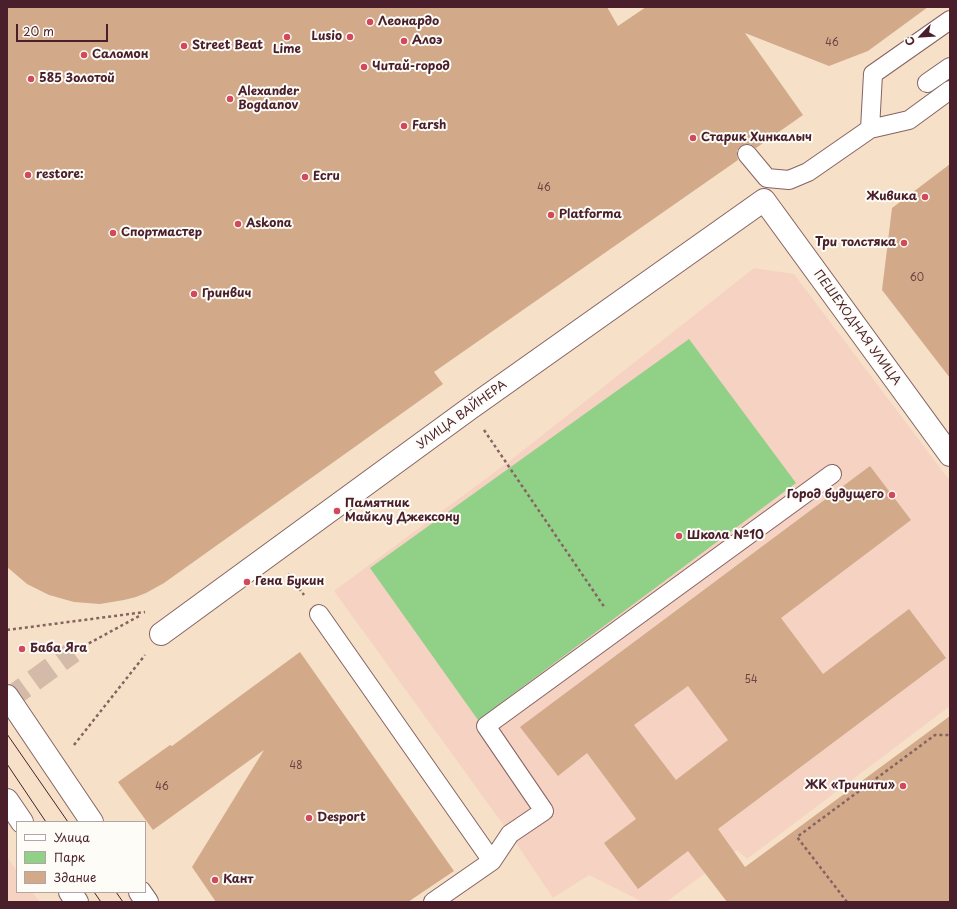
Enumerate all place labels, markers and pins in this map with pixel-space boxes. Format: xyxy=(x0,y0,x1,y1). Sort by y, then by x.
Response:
place label: Леонардо xyxy=(378,15,439,29)
marker: Леонардо xyxy=(365,17,375,27)
place label: Lusio xyxy=(312,30,342,44)
marker: Lime xyxy=(282,32,292,42)
marker: Lusio xyxy=(345,32,355,42)
place label: Алоэ xyxy=(412,34,442,48)
marker: Алоэ xyxy=(399,36,409,46)
place label: Street Beat xyxy=(192,39,263,53)
marker: Street Beat xyxy=(179,41,189,51)
place label: Lime xyxy=(273,43,301,57)
place label: Саломон xyxy=(92,48,148,62)
marker: Саломон xyxy=(79,50,89,60)
place label: Читай-город xyxy=(372,60,450,74)
marker: Читай-город xyxy=(359,62,369,72)
place label: 585 Золотой xyxy=(39,72,115,86)
marker: 585 Золотой xyxy=(26,74,36,84)
place label: Alexander Bogdanov xyxy=(238,85,299,113)
marker: Alexander Bogdanov xyxy=(225,94,235,104)
place label: Farsh xyxy=(412,119,446,133)
marker: Farsh xyxy=(399,121,409,131)
place label: Старик Хинкалыч xyxy=(701,131,812,145)
marker: Старик Хинкалыч xyxy=(688,133,698,143)
place label: restore: xyxy=(36,168,84,182)
marker: restore: xyxy=(23,170,33,180)
place label: Ecru xyxy=(313,170,340,184)
marker: Ecru xyxy=(300,172,310,182)
place label: Живика xyxy=(866,190,917,204)
marker: Живика xyxy=(920,192,930,202)
place label: Platforma xyxy=(559,208,622,222)
marker: Platforma xyxy=(546,210,556,220)
place label: Askona xyxy=(246,217,292,231)
marker: Askona xyxy=(233,219,243,229)
place label: Спортмастер xyxy=(121,226,202,240)
marker: Спортмастер xyxy=(108,228,118,238)
place label: Три толстяка xyxy=(815,236,896,250)
marker: Три толстяка xyxy=(899,238,909,248)
place label: Гринвич xyxy=(202,287,252,301)
marker: Гринвич xyxy=(189,289,199,299)
place label: Город будущего xyxy=(787,488,884,502)
marker: Город будущего xyxy=(887,490,897,500)
place label: Памятник Майклу Джексону xyxy=(345,497,459,525)
marker: Памятник Майклу Джексону xyxy=(332,506,342,516)
place label: Школа №10 xyxy=(687,529,764,543)
marker: Школа №10 xyxy=(674,531,684,541)
place label: Гена Букин xyxy=(255,575,324,589)
marker: Гена Букин xyxy=(242,577,252,587)
place label: Баба Яга xyxy=(30,642,87,656)
marker: Баба Яга xyxy=(17,644,27,654)
place label: ЖК «Тринити» xyxy=(805,779,895,793)
marker: ЖК «Тринити» xyxy=(898,781,908,791)
place label: Desport xyxy=(317,811,366,825)
marker: Desport xyxy=(304,813,314,823)
place label: Кант xyxy=(223,873,254,887)
marker: Кант xyxy=(210,875,220,885)

